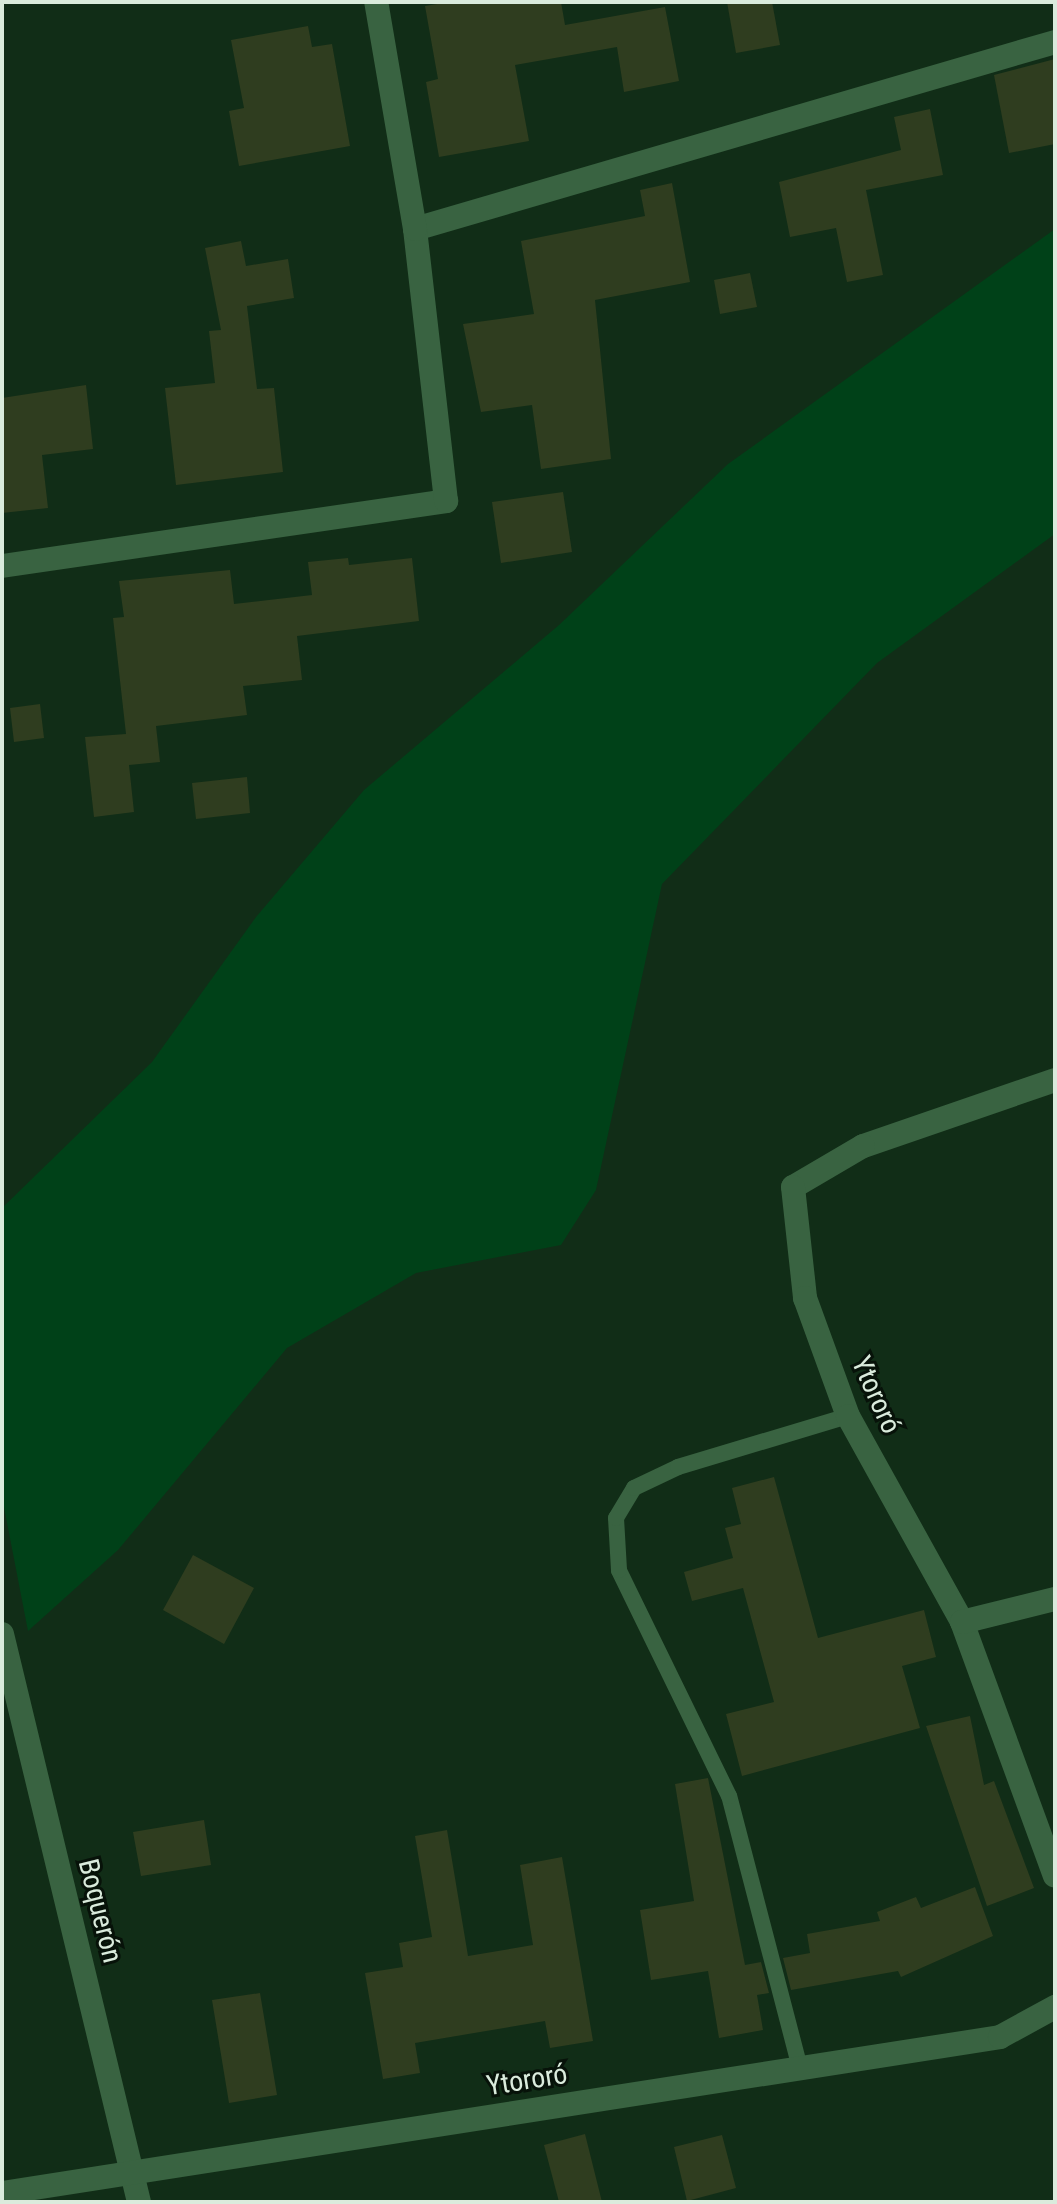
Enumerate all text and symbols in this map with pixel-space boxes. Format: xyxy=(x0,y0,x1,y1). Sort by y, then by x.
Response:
street label: Ytororó xyxy=(844,1351,908,1439)
street label: Boquerón xyxy=(71,1856,129,1966)
street label: Ytororó xyxy=(484,2057,570,2103)

